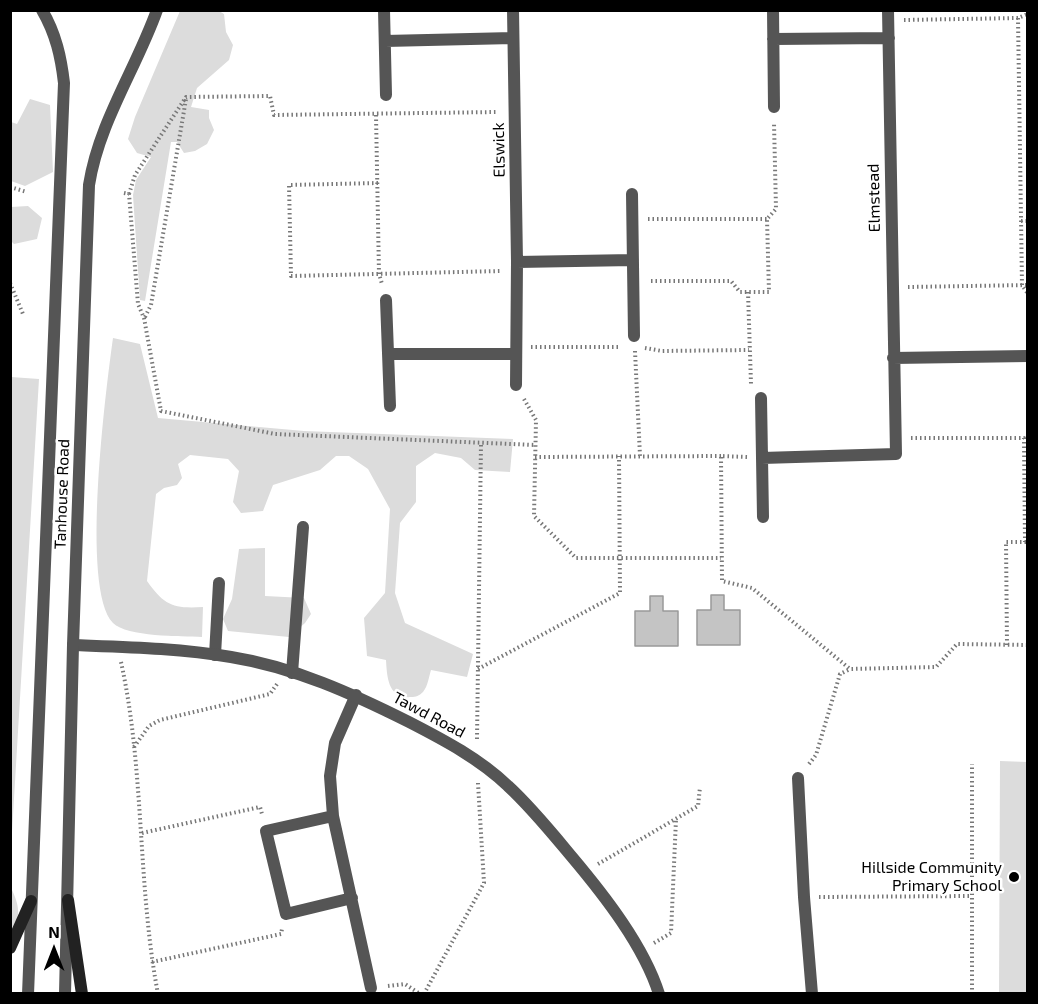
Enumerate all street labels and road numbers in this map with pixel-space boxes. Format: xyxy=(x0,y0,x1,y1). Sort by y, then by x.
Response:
street label: Elswick xyxy=(489,122,509,178)
street label: Elmstead xyxy=(864,164,884,232)
street label: Tanhouse Road xyxy=(50,438,74,550)
street label: Tawd Road xyxy=(389,688,469,742)

